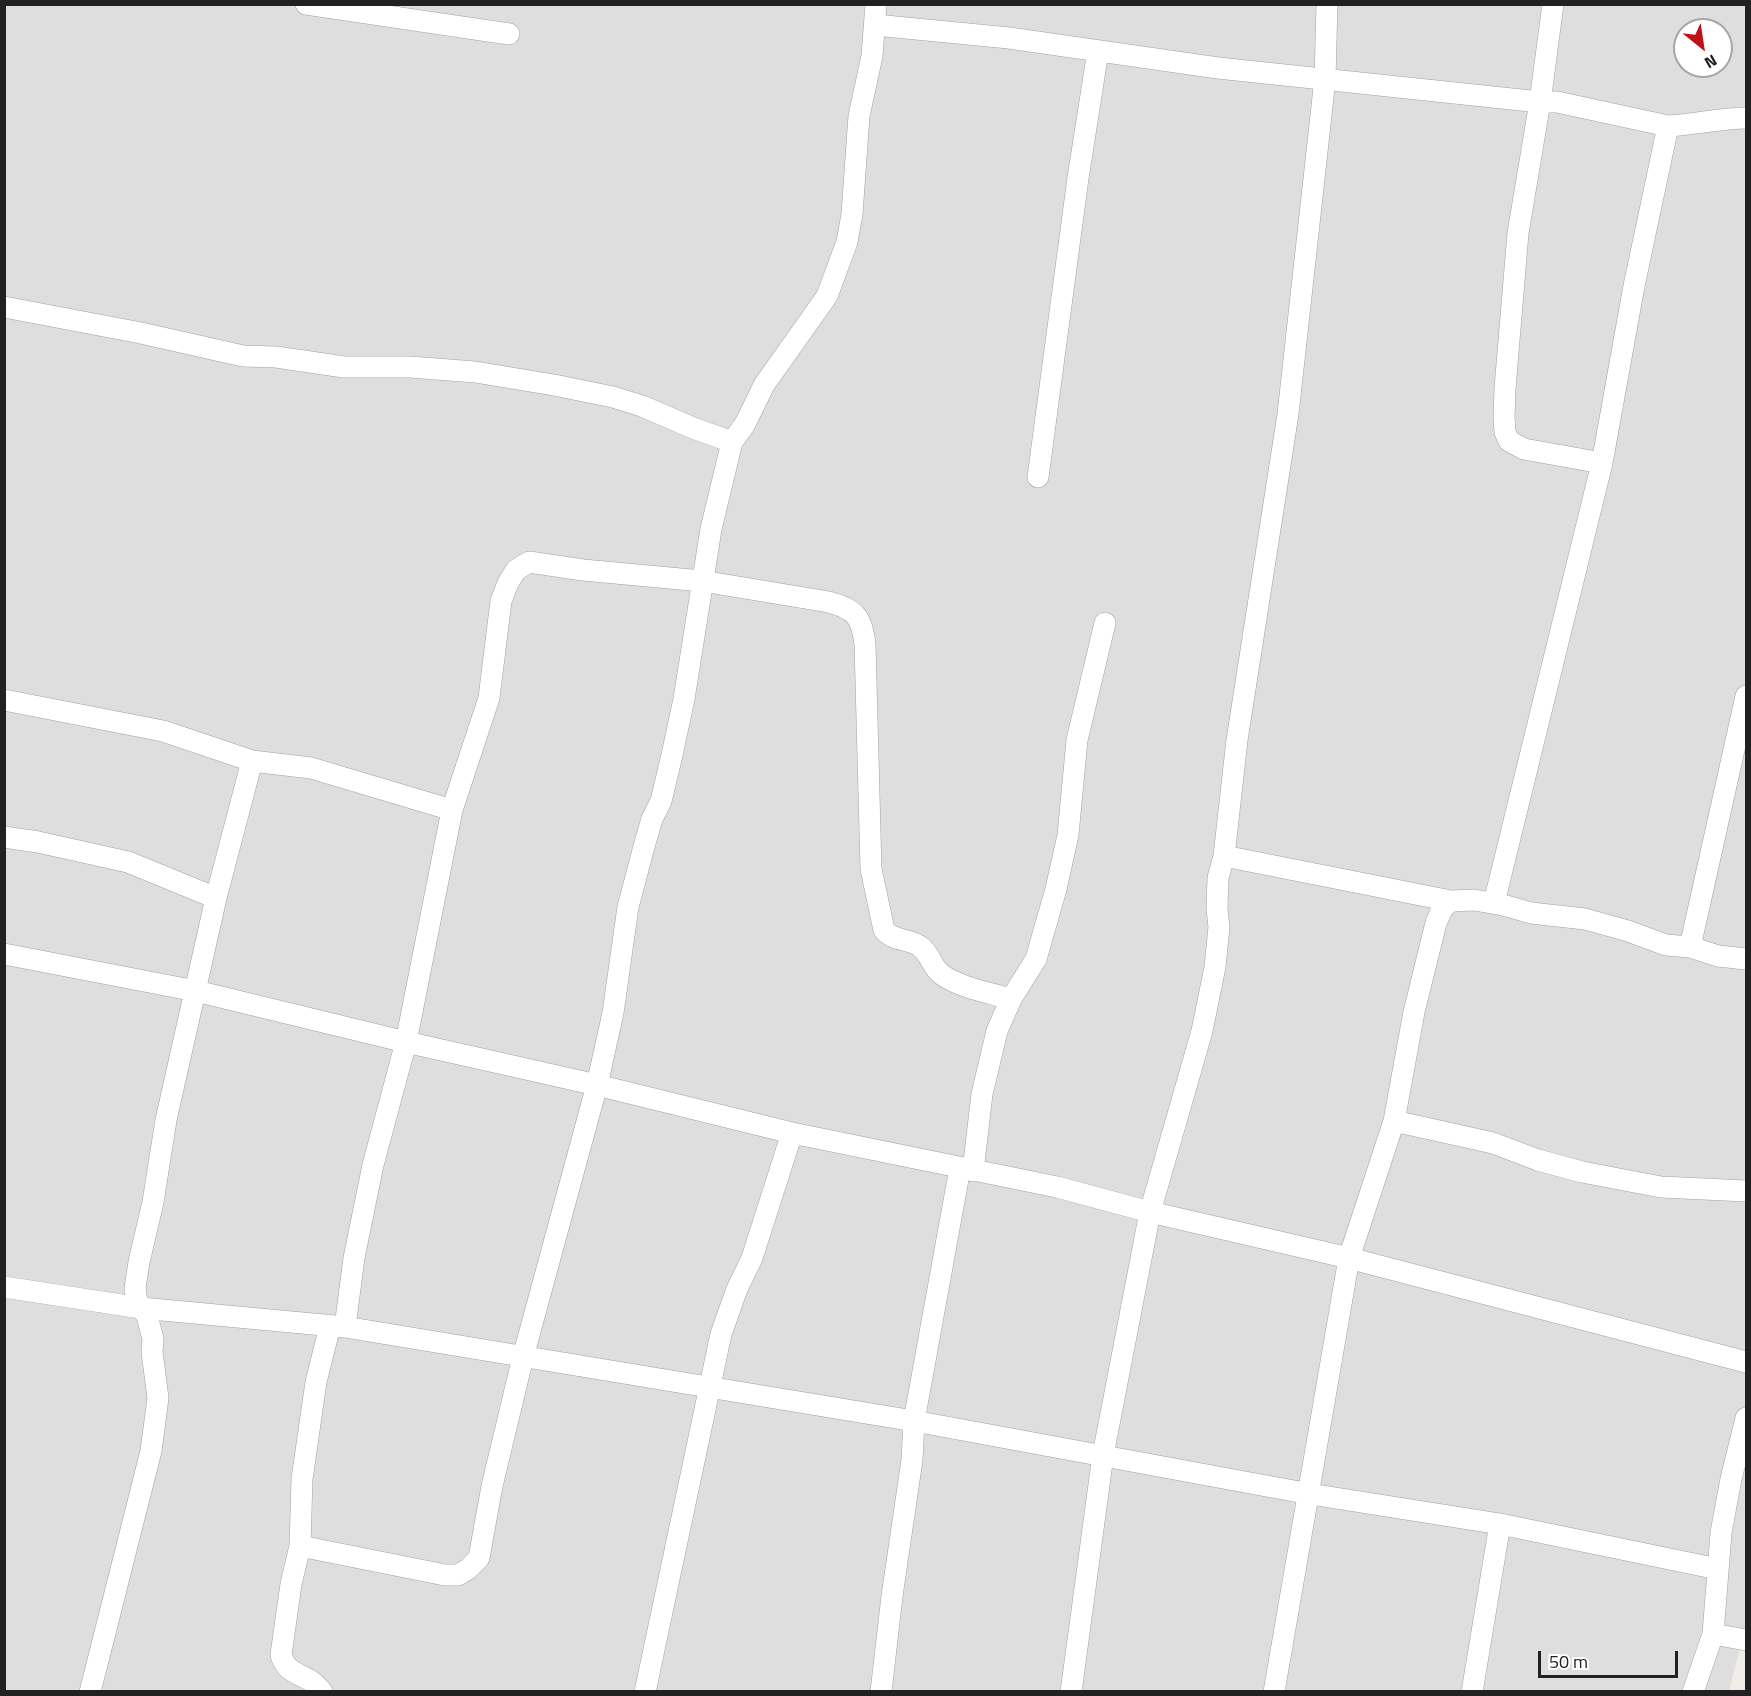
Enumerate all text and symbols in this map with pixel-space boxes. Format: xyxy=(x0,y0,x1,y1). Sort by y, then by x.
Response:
north arrow xyxy=(1673,18,1733,78)
text: N xyxy=(1700,49,1722,75)
scale bar xyxy=(1541,1639,1680,1677)
text: 50 m xyxy=(1549,1648,1588,1675)

